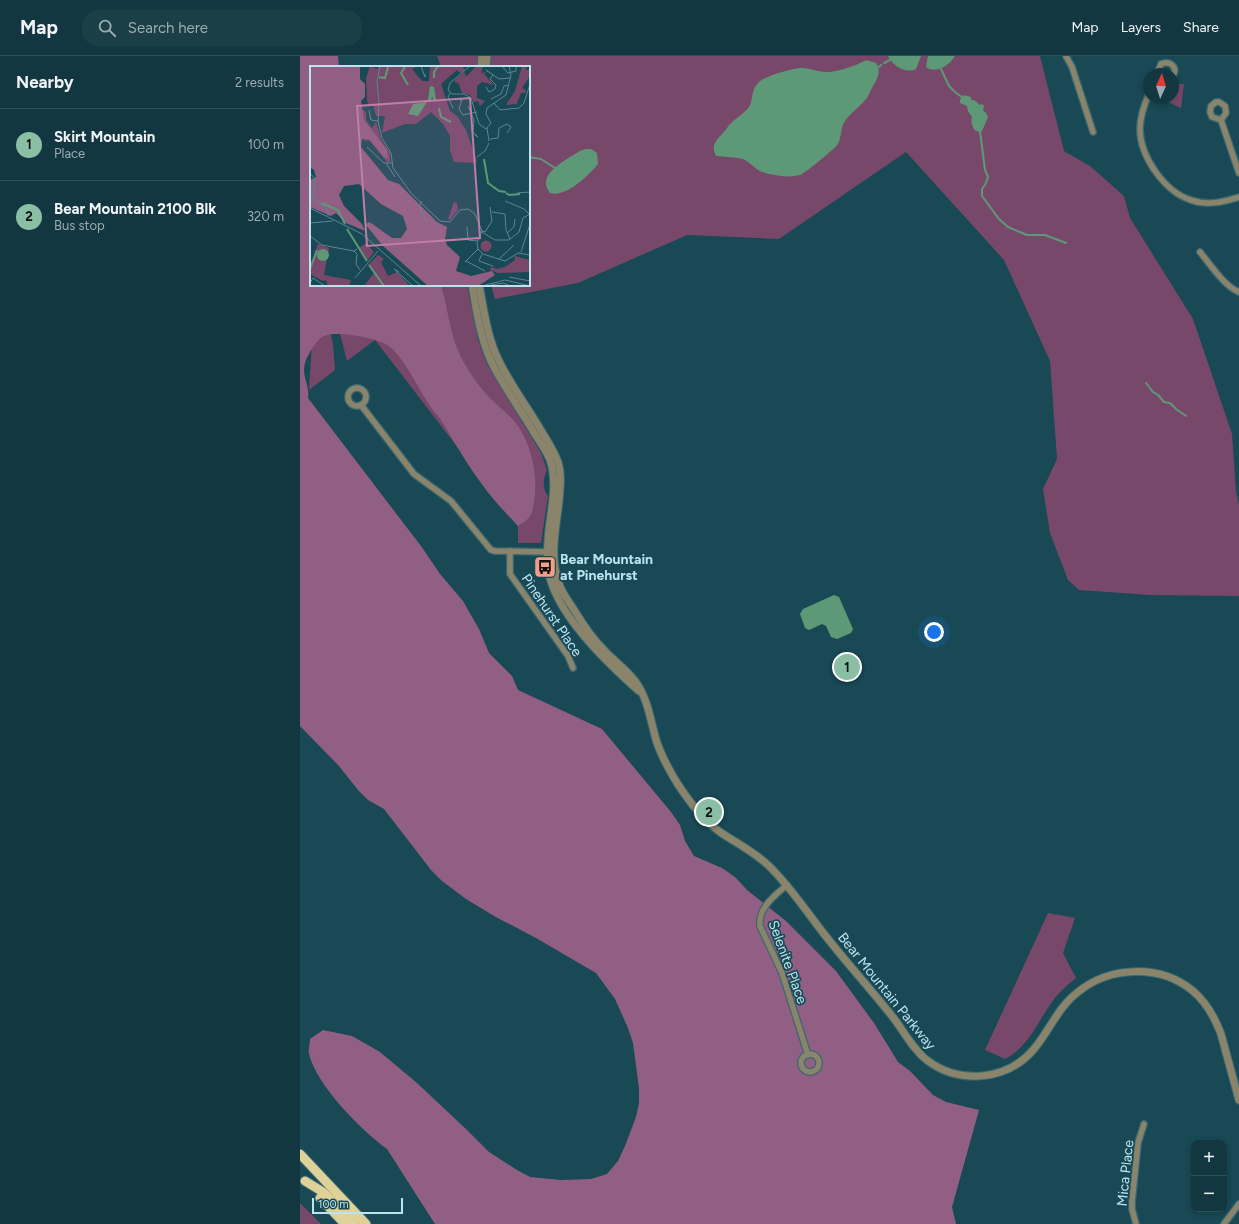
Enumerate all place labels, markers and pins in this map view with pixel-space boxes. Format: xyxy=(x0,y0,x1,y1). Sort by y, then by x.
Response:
place label: Bear Mountain at Pinehurst xyxy=(560,551,653,584)
bus stop icon: Bear Mountain at Pinehurst xyxy=(532,554,558,580)
pin: 1 xyxy=(834,652,860,682)
pin: 2 xyxy=(696,797,722,827)

